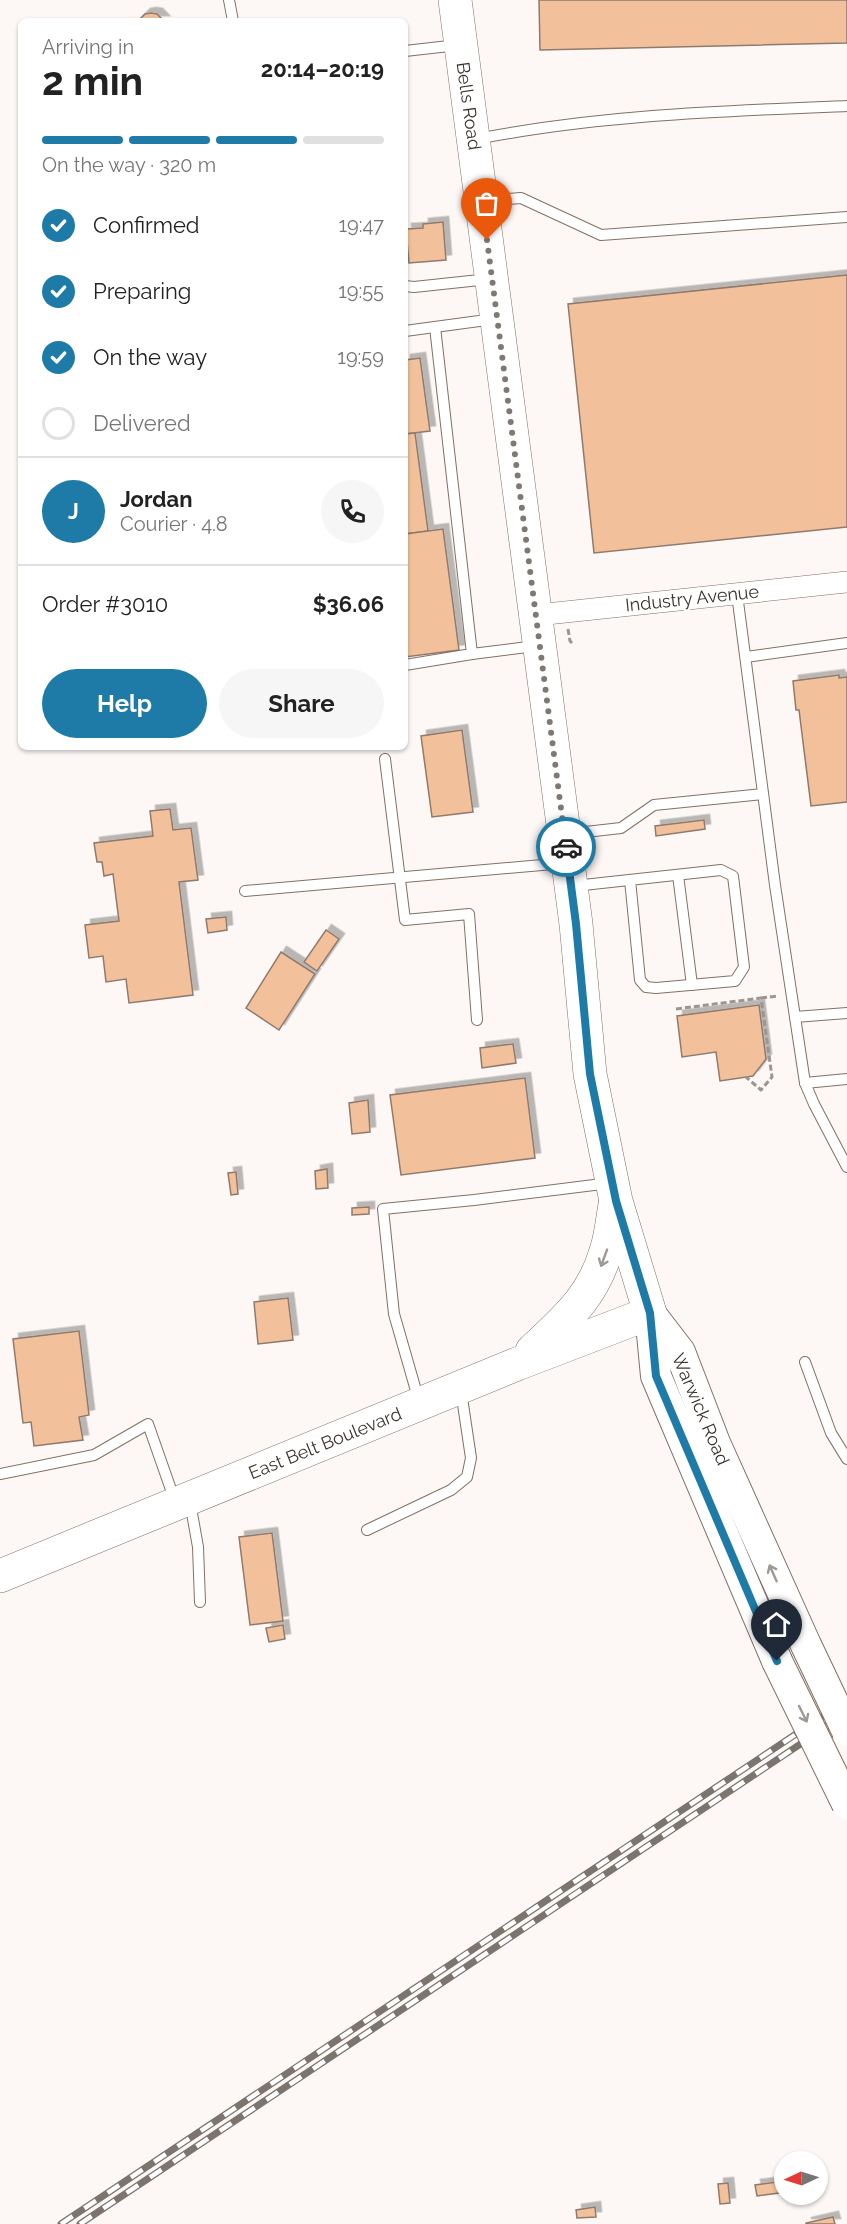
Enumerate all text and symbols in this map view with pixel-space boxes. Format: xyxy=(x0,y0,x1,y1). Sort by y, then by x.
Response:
text: Arriving in xyxy=(42,35,134,59)
text: 20:14–20:19 xyxy=(261,56,384,82)
text: 2 min xyxy=(42,58,143,104)
street label: Bells Road xyxy=(452,61,486,151)
text: On the way · 320 m xyxy=(42,153,216,177)
pin xyxy=(461,178,512,240)
icon: bag xyxy=(470,187,503,220)
icon: check xyxy=(42,209,75,242)
text: Confirmed xyxy=(93,212,200,238)
text: 19:47 xyxy=(338,213,384,237)
icon: check xyxy=(42,275,75,308)
text: Preparing xyxy=(93,278,191,304)
text: 19:55 xyxy=(338,279,384,303)
icon: check xyxy=(42,341,75,374)
text: On the way xyxy=(93,344,207,370)
text: 19:59 xyxy=(337,345,384,369)
text: Delivered xyxy=(93,410,191,436)
button: phone xyxy=(321,480,384,543)
text: Jordan xyxy=(120,486,192,512)
text: J xyxy=(68,498,79,524)
text: Courier · 4.8 xyxy=(120,512,228,536)
street label: Industry Avenue xyxy=(624,580,760,615)
text: Order #3010 xyxy=(42,591,168,617)
text: $36.06 xyxy=(313,591,384,617)
button: Help xyxy=(42,669,207,738)
button: Share xyxy=(219,669,384,738)
courier xyxy=(536,817,596,877)
icon: car xyxy=(550,831,583,864)
one-way arrow xyxy=(597,1248,608,1267)
street label: Warwick Road xyxy=(668,1350,734,1468)
street label: East Belt Boulevard xyxy=(245,1403,405,1483)
one-way arrow xyxy=(767,1564,779,1582)
pin xyxy=(751,1599,802,1661)
icon: home xyxy=(760,1608,793,1641)
one-way arrow xyxy=(797,1704,809,1722)
north arrow xyxy=(774,2151,828,2205)
map controls xyxy=(774,2151,828,2205)

